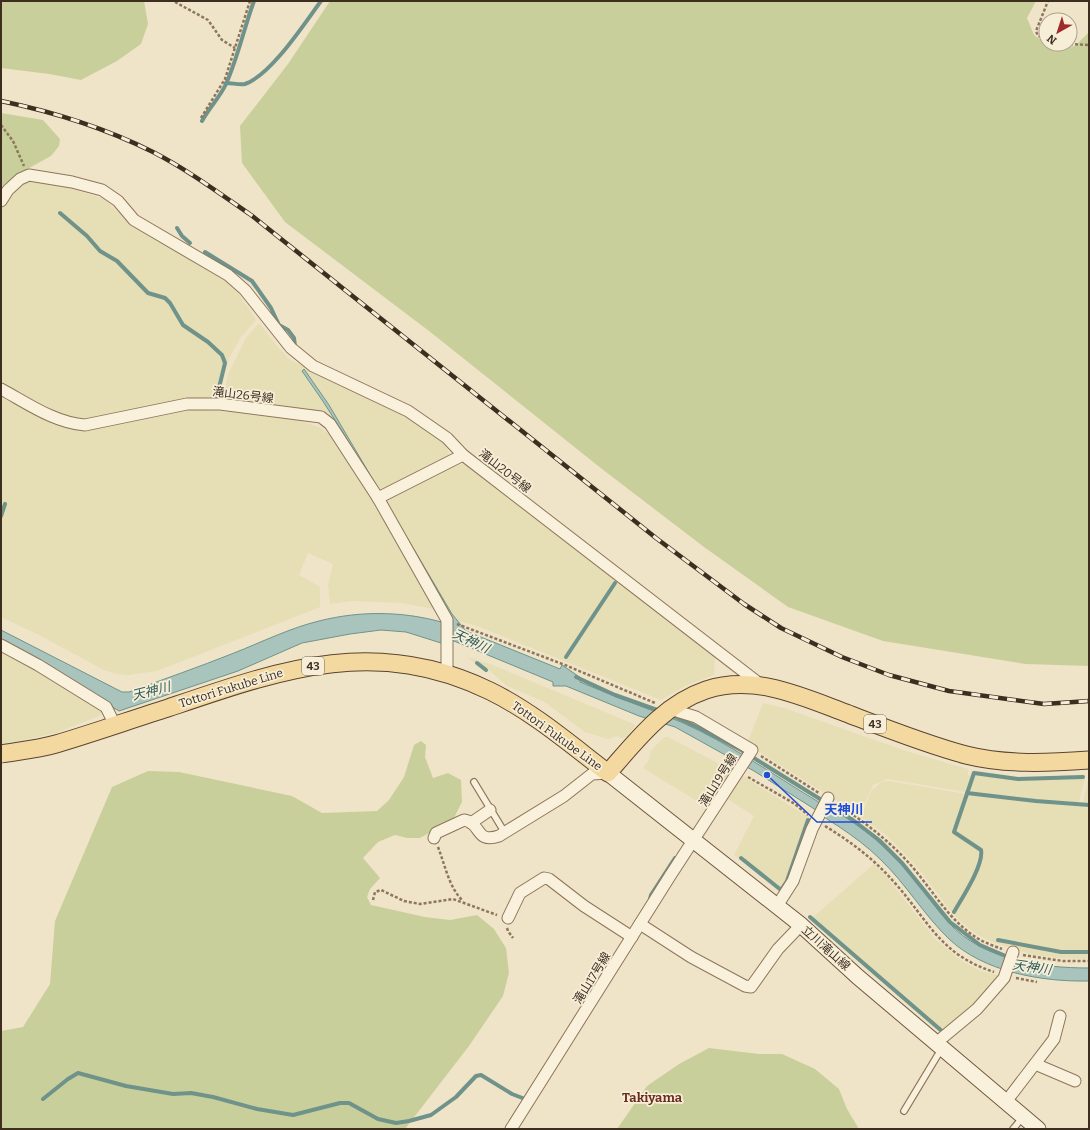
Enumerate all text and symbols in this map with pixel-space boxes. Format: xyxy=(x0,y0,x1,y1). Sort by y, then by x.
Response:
north arrow xyxy=(1038,12,1078,52)
text: N xyxy=(1044,31,1059,47)
street label: 滝山26号線 xyxy=(212,384,274,406)
street label: 滝山20号線 xyxy=(476,446,534,496)
water label: 天神川 xyxy=(450,626,494,657)
road number: 43 xyxy=(302,657,324,675)
street label: Tottori Fukube Line xyxy=(177,666,285,710)
water label: 天神川 xyxy=(130,679,174,703)
street label: Tottori Fukube Line xyxy=(509,699,605,773)
road number: 43 xyxy=(864,715,886,733)
street label: 滝山19号線 xyxy=(696,751,740,809)
callout: 天神川 xyxy=(817,797,872,822)
text: 天神川 xyxy=(824,802,864,817)
street label: 立川滝山線 xyxy=(799,923,853,973)
street label: 滝山17号線 xyxy=(570,949,614,1007)
water label: 天神川 xyxy=(1012,957,1054,977)
district label: Takiyama xyxy=(622,1090,683,1105)

